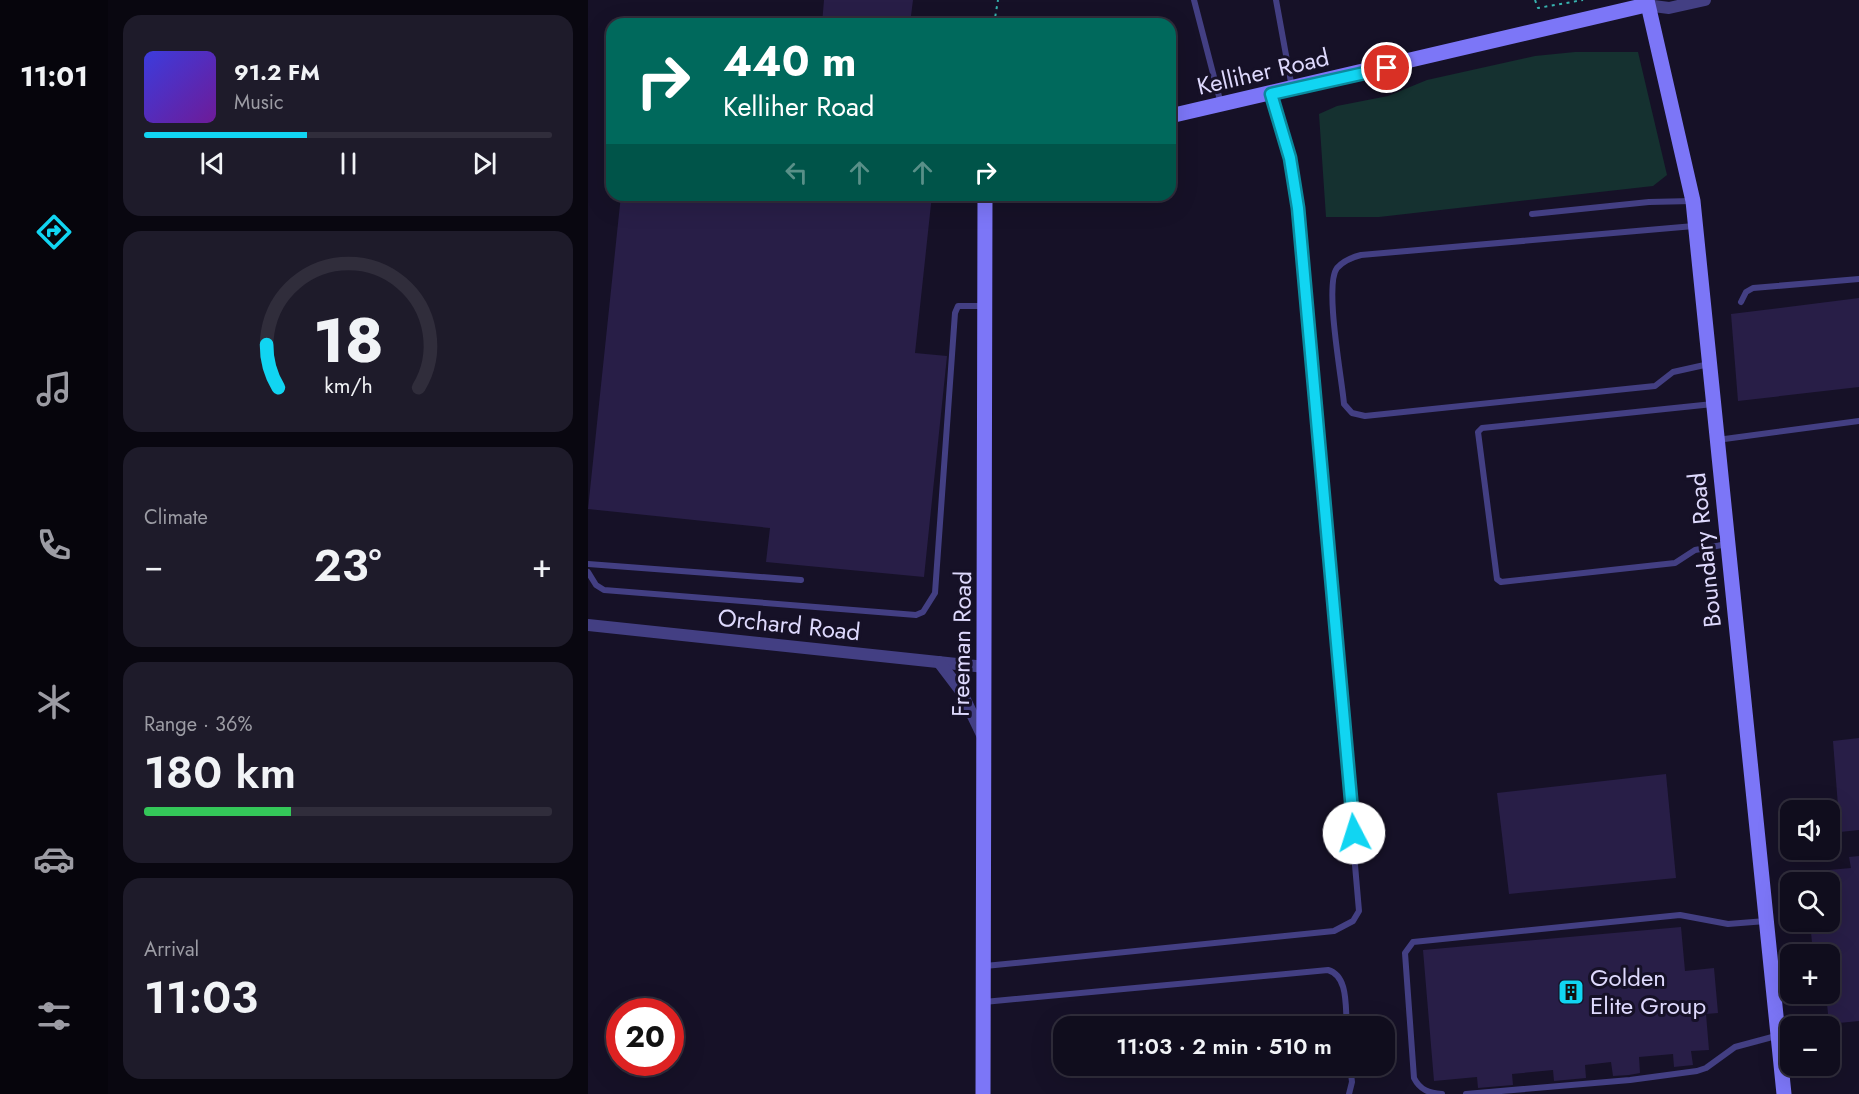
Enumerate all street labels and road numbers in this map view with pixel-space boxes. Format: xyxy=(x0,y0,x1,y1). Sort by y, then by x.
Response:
street label: Kelliher Road xyxy=(1193,39,1332,104)
street label: Boundary Road xyxy=(1679,471,1730,629)
street label: Freeman Road xyxy=(943,571,980,717)
street label: Orchard Road xyxy=(716,600,862,649)

